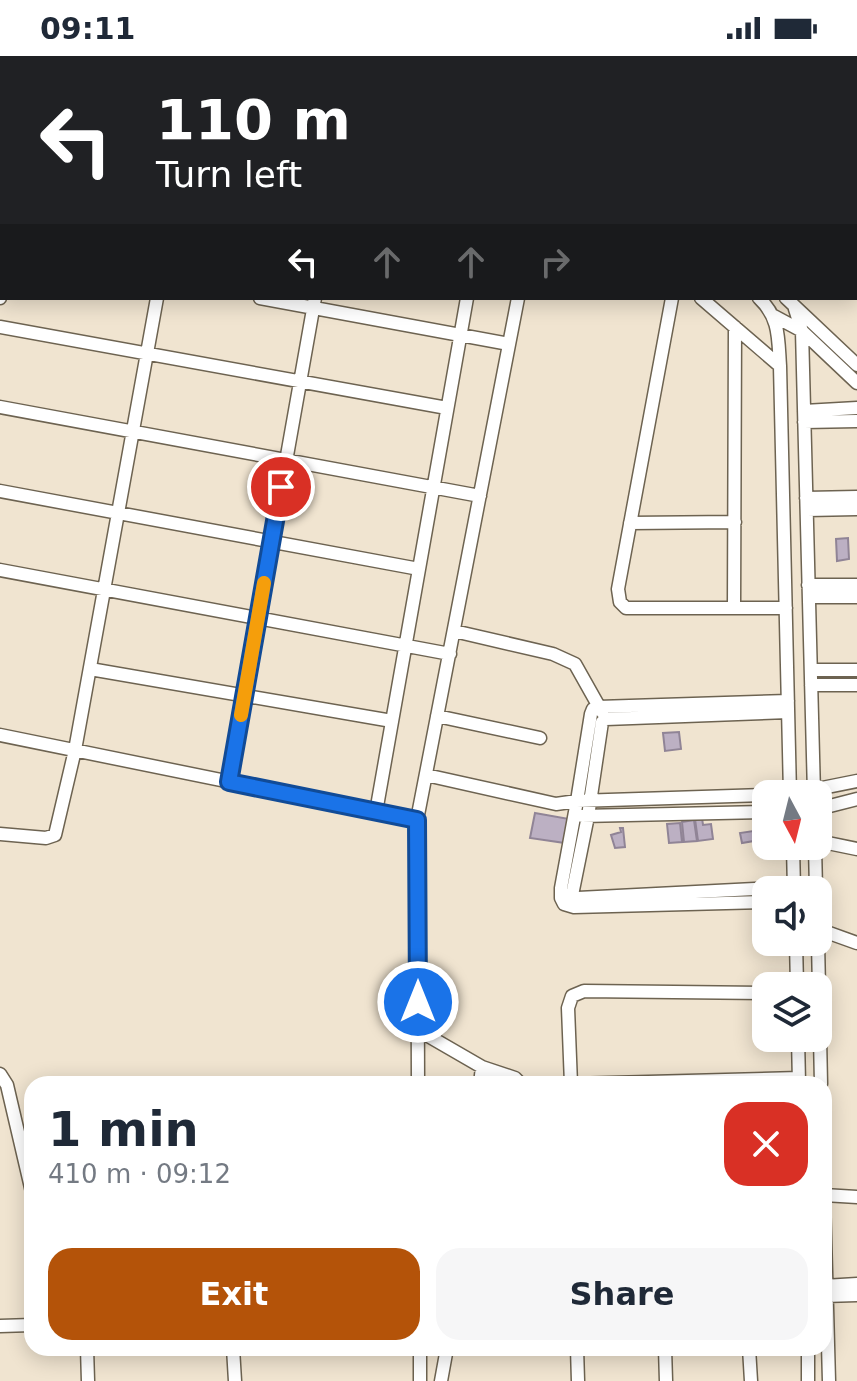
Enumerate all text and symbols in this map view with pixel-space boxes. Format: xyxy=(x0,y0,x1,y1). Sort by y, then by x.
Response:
text: 09:11 xyxy=(40,11,136,46)
text: 110 m xyxy=(156,87,351,152)
icon: left xyxy=(24,88,128,192)
text: Turn left xyxy=(156,154,302,195)
icon: left xyxy=(281,240,325,284)
icon: ahead xyxy=(365,240,409,284)
icon: ahead xyxy=(449,240,493,284)
icon: right xyxy=(533,240,577,284)
pin xyxy=(247,453,315,521)
icon: arrive xyxy=(259,465,303,509)
north arrow xyxy=(752,780,832,860)
map controls xyxy=(752,780,832,1052)
button: sound xyxy=(752,876,832,956)
position arrow xyxy=(376,960,460,1044)
button: layers xyxy=(752,972,832,1052)
text: 1 min xyxy=(48,1101,199,1157)
button: close xyxy=(724,1102,808,1186)
text: 410 m · 09:12 xyxy=(48,1159,231,1189)
button: Exit xyxy=(48,1248,420,1340)
button: Share xyxy=(436,1248,808,1340)

